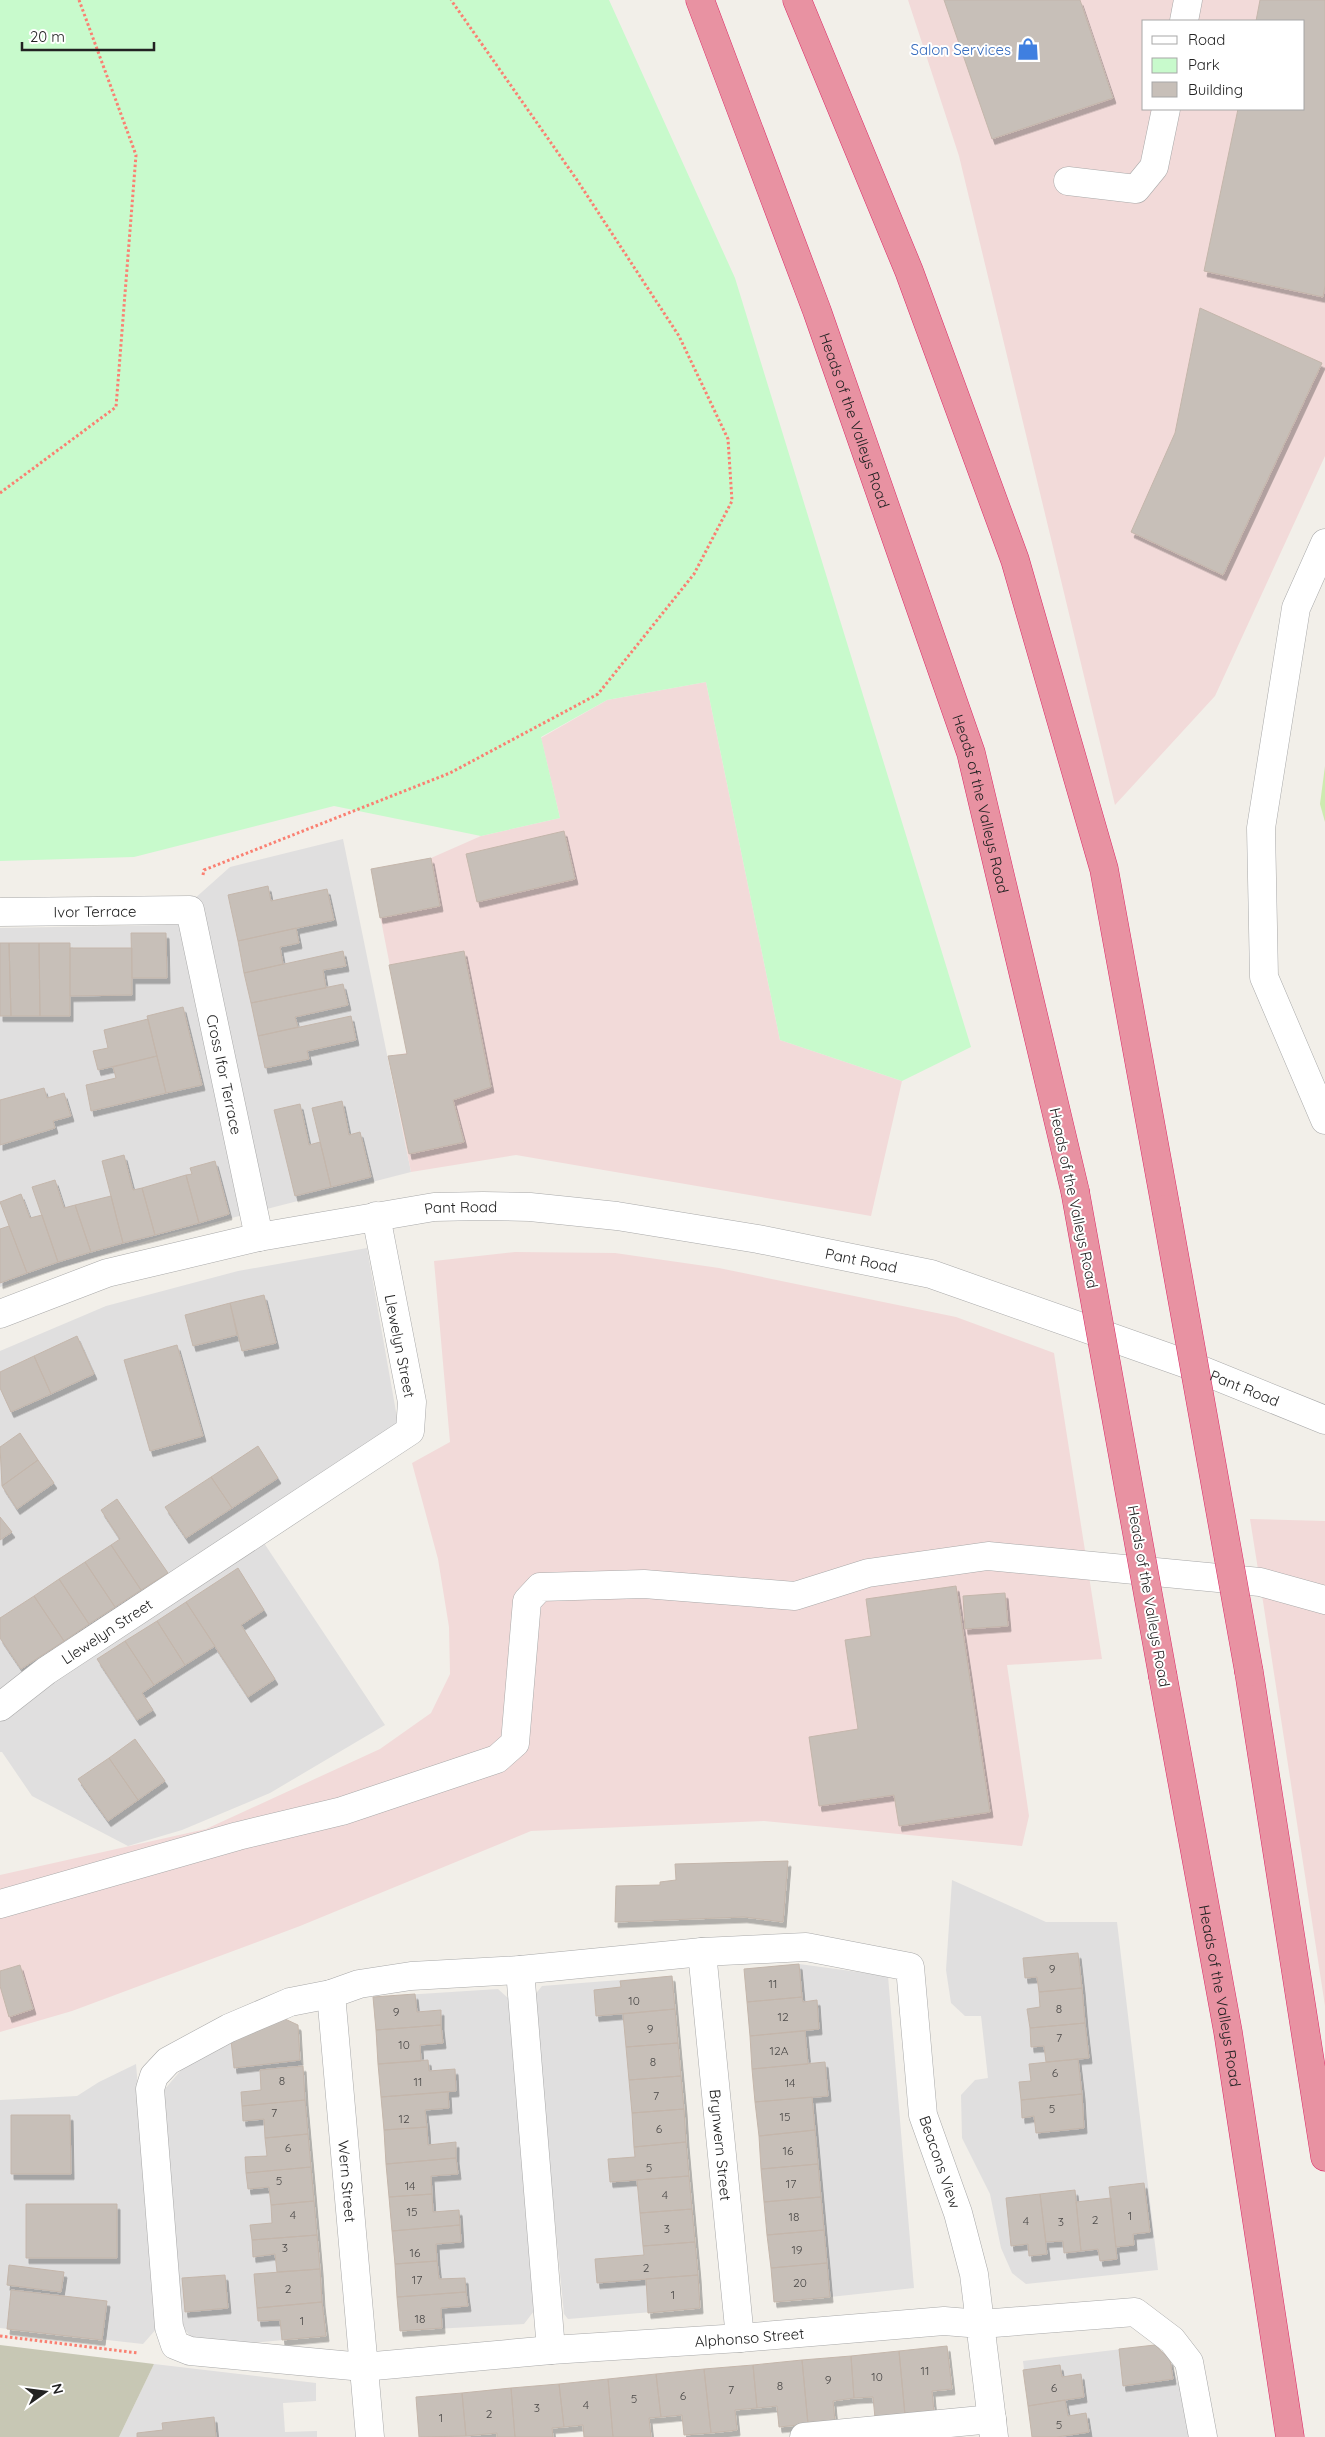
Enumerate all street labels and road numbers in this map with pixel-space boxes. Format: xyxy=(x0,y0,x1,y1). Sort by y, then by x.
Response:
street label: Heads of the Valleys Road xyxy=(816,330,894,510)
street label: Heads of the Valleys Road xyxy=(949,712,1013,895)
street label: Ivor Terrace xyxy=(53,901,137,921)
street label: Cross Ifor Terrace xyxy=(203,1012,247,1136)
street label: Heads of the Valleys Road xyxy=(1046,1106,1102,1290)
street label: Pant Road xyxy=(423,1196,497,1218)
street label: Pant Road xyxy=(824,1243,899,1276)
street label: Llewelyn Street xyxy=(381,1293,419,1399)
street label: Pant Road xyxy=(1207,1365,1282,1410)
street label: Heads of the Valleys Road xyxy=(1124,1504,1174,1688)
street label: Llewelyn Street xyxy=(57,1594,156,1668)
street label: Heads of the Valleys Road xyxy=(1195,1903,1246,2088)
street label: Brynwern Street xyxy=(706,2088,736,2202)
street label: Beacons View xyxy=(915,2113,965,2211)
street label: Wern Street xyxy=(334,2139,361,2223)
street label: Alphonso Street xyxy=(694,2323,805,2350)

